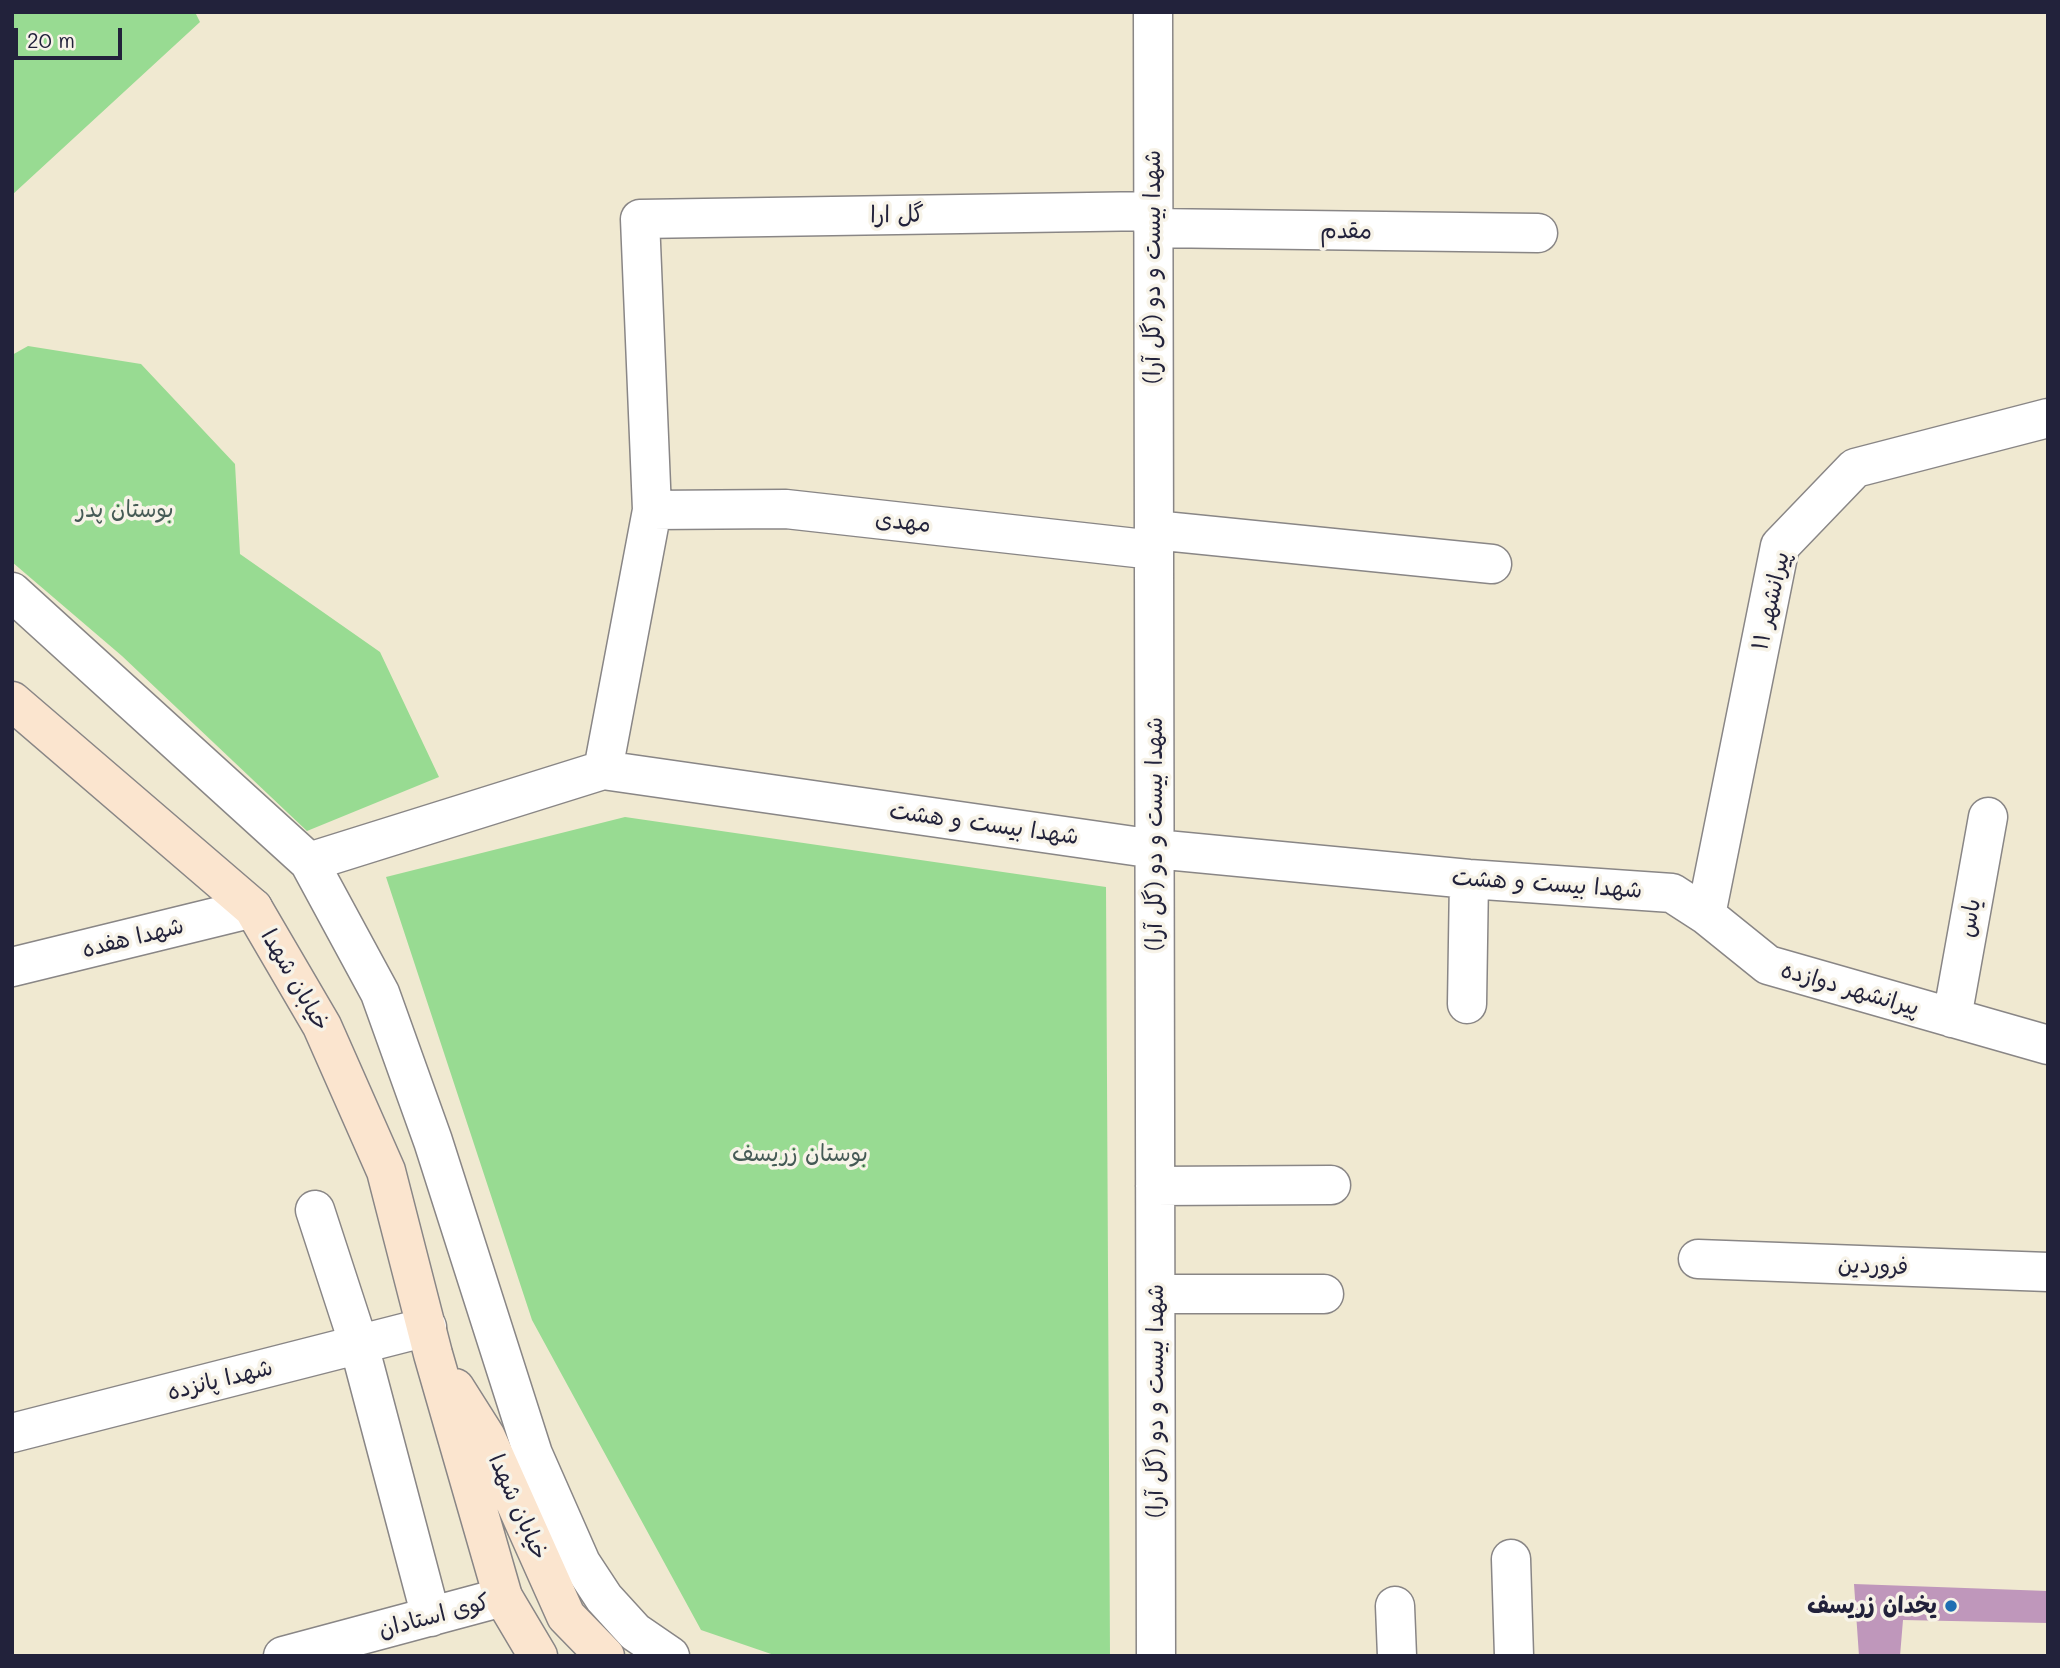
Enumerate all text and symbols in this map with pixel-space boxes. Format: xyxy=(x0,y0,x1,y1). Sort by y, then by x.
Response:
scale bar xyxy=(18,14,126,58)
text: 20 m xyxy=(27,26,75,53)
street label: شهدا بیست و دو (گل آرا) xyxy=(1139,150,1167,384)
street label: گل ارا xyxy=(870,201,924,229)
street label: مقدم xyxy=(1320,217,1372,245)
park label: بوستان پدر xyxy=(76,496,174,524)
street label: مهدی xyxy=(874,505,932,539)
street label: پیرانشهر ۱۱ xyxy=(1746,549,1796,653)
street label: شهدا بیست و دو (گل آرا) xyxy=(1141,717,1169,951)
street label: شهدا بیست و هشت xyxy=(888,797,1080,851)
street label: شهدا بیست و هشت xyxy=(1451,864,1643,904)
street label: یاس xyxy=(1953,896,1987,940)
street label: شهدا هفده xyxy=(79,912,187,964)
street label: خیابان شهدا xyxy=(255,924,335,1036)
street label: پیرانشهر دوازده xyxy=(1778,956,1922,1022)
park label: بوستان زریسف xyxy=(732,1140,868,1168)
street label: فروردین xyxy=(1837,1251,1909,1281)
street label: شهدا بیست و دو (گل آرا) xyxy=(1142,1284,1170,1518)
street label: شهدا پانزده xyxy=(164,1354,276,1406)
street label: خیابان شهدا xyxy=(482,1450,554,1564)
street label: کوی استادان xyxy=(376,1588,492,1644)
place label: یخدان زریسف xyxy=(1807,1592,1937,1620)
marker: یخدان زریسف xyxy=(1943,1598,1959,1614)

